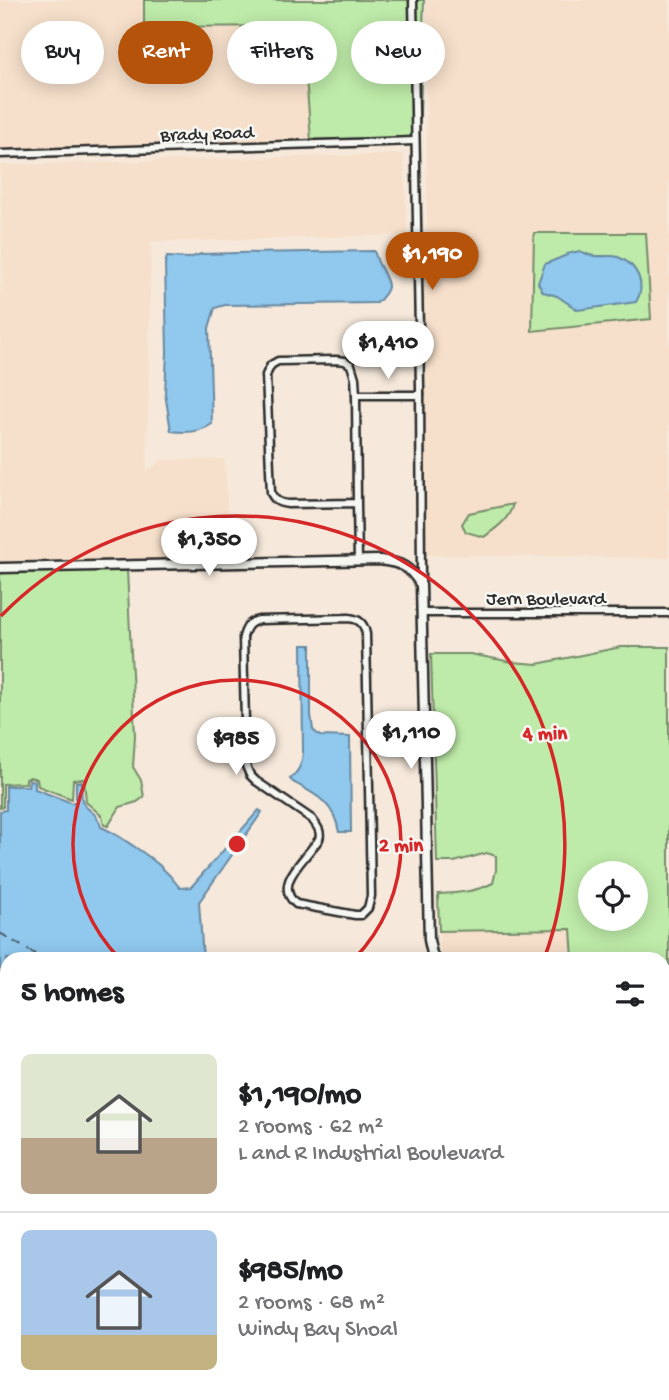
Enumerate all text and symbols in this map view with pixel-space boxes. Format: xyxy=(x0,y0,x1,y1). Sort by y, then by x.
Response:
chip: Buy xyxy=(21,21,104,84)
chip: Rent xyxy=(118,21,213,84)
chip: Filters xyxy=(227,21,337,84)
chip: New xyxy=(351,21,445,84)
street label: Brady Road xyxy=(159,122,256,149)
pin: $1,190 xyxy=(375,232,489,292)
text: $1,190 xyxy=(402,241,462,268)
pin: $1,410 xyxy=(331,322,445,381)
text: $1,410 xyxy=(358,330,418,357)
pin: $1,350 xyxy=(152,518,266,578)
text: $1,350 xyxy=(177,527,241,554)
street label: Jern Boulevard xyxy=(486,589,608,612)
pin: $1,110 xyxy=(354,712,468,771)
pin: $985 xyxy=(195,718,277,777)
text: $1,110 xyxy=(382,720,440,747)
text: 4 min xyxy=(522,723,568,748)
text: $985 xyxy=(213,726,259,753)
centre of rings xyxy=(225,832,249,856)
text: 2 min xyxy=(379,835,424,860)
map controls xyxy=(578,861,648,931)
button: locate xyxy=(578,861,648,931)
icon: filters xyxy=(611,975,649,1013)
text: 5 homes xyxy=(21,977,123,1012)
text: $1,190/mo xyxy=(238,1079,361,1114)
icon: home xyxy=(77,1082,161,1166)
text: 2 rooms · 62 m² xyxy=(238,1114,383,1141)
text: L and R Industrial Boulevard xyxy=(238,1141,503,1168)
text: $985/mo xyxy=(238,1255,343,1290)
icon: home xyxy=(77,1258,161,1342)
text: 2 rooms · 68 m² xyxy=(238,1290,385,1317)
text: Windy Bay Shoal xyxy=(238,1317,398,1344)

